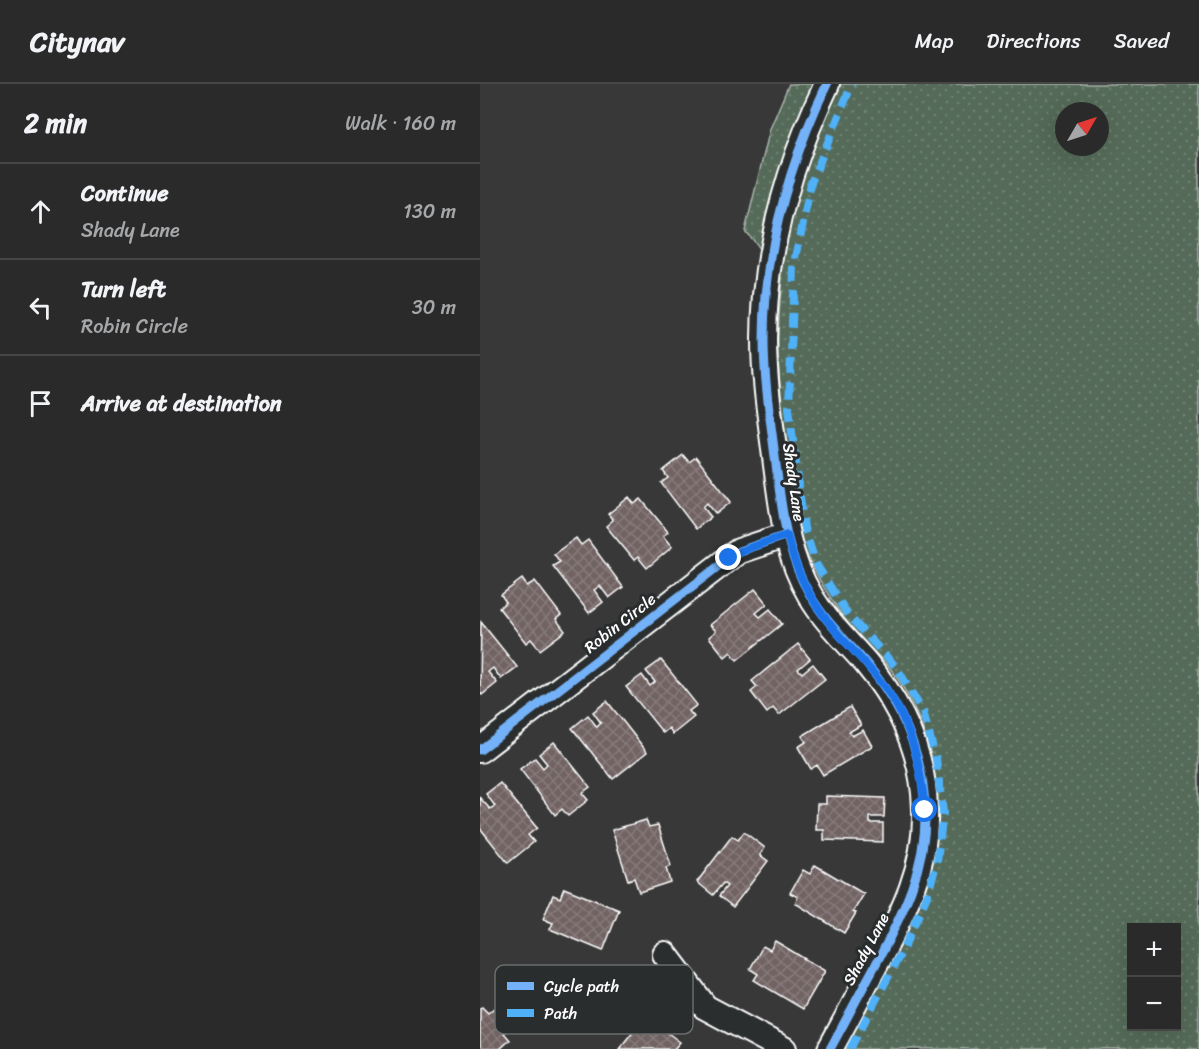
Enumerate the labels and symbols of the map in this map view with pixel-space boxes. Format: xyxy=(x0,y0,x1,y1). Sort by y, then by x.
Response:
north arrow xyxy=(1055,102,1109,156)
street label: Shady Lane xyxy=(774,441,814,523)
route end xyxy=(715,544,741,570)
street label: Robin Circle xyxy=(577,585,663,661)
route start xyxy=(911,796,937,822)
street label: Shady Lane xyxy=(835,907,897,991)
legend xyxy=(495,965,693,1034)
text: Cycle path xyxy=(544,972,619,1001)
text: Path xyxy=(544,999,577,1028)

